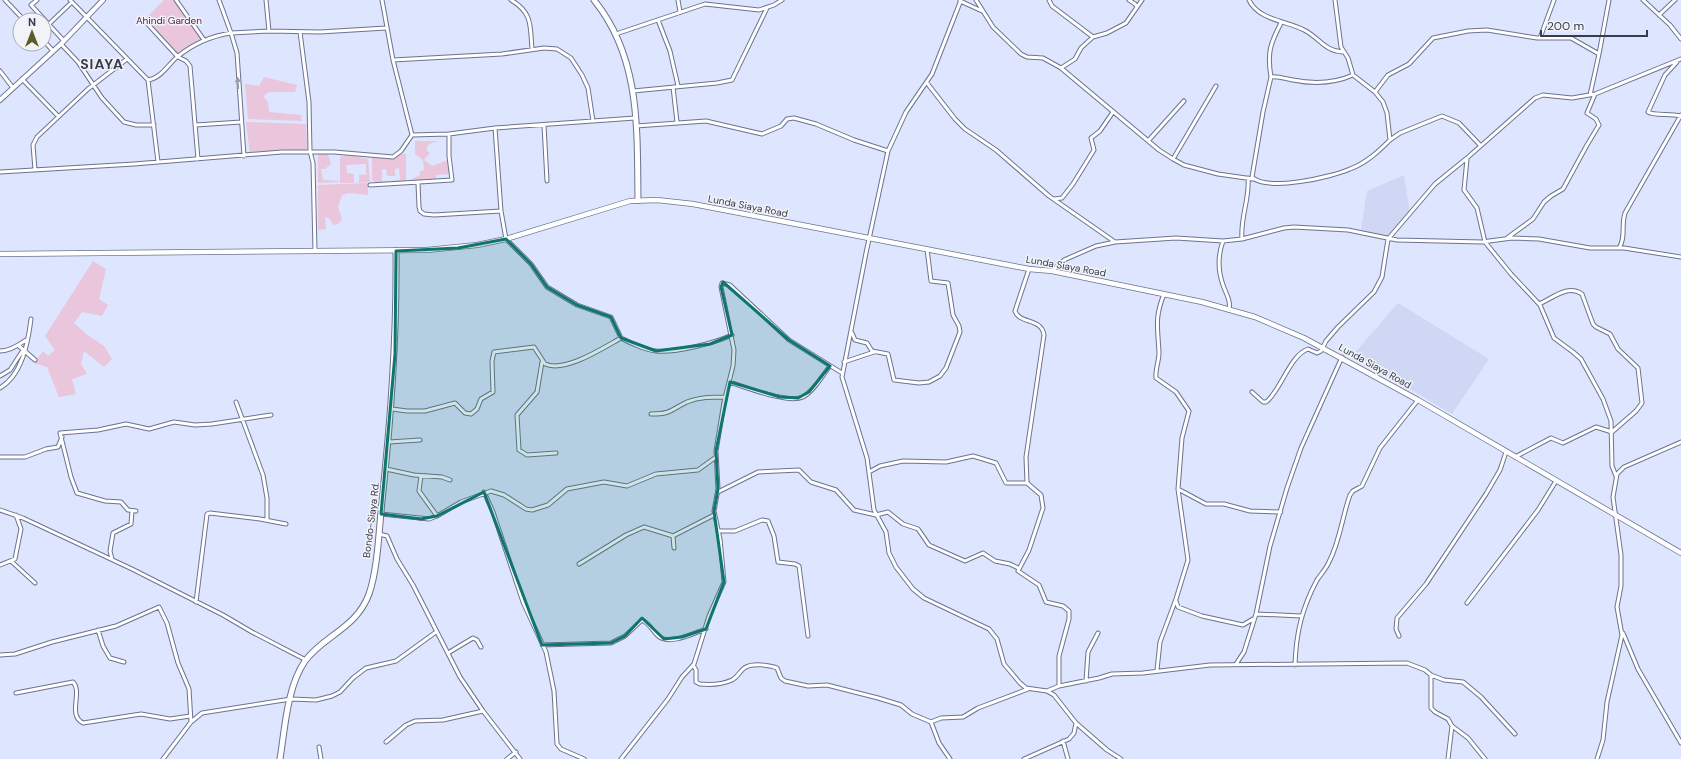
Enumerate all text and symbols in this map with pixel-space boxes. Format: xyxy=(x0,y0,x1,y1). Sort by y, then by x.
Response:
north arrow xyxy=(12,12,52,52)
scale bar xyxy=(1541,12,1647,38)
park label: Ahindi Garden xyxy=(136,14,202,27)
text: N xyxy=(28,15,36,29)
text: 200 m xyxy=(1547,18,1584,34)
district label: SIAYA xyxy=(80,55,124,73)
one-way arrow xyxy=(235,77,242,89)
street label: Lunda Siaya Road xyxy=(707,192,789,220)
street label: Lunda Siaya Road xyxy=(1025,253,1107,279)
street label: Lunda Siaya Road xyxy=(1336,341,1414,391)
street label: Bondo-Siaya Rd. xyxy=(360,481,382,559)

